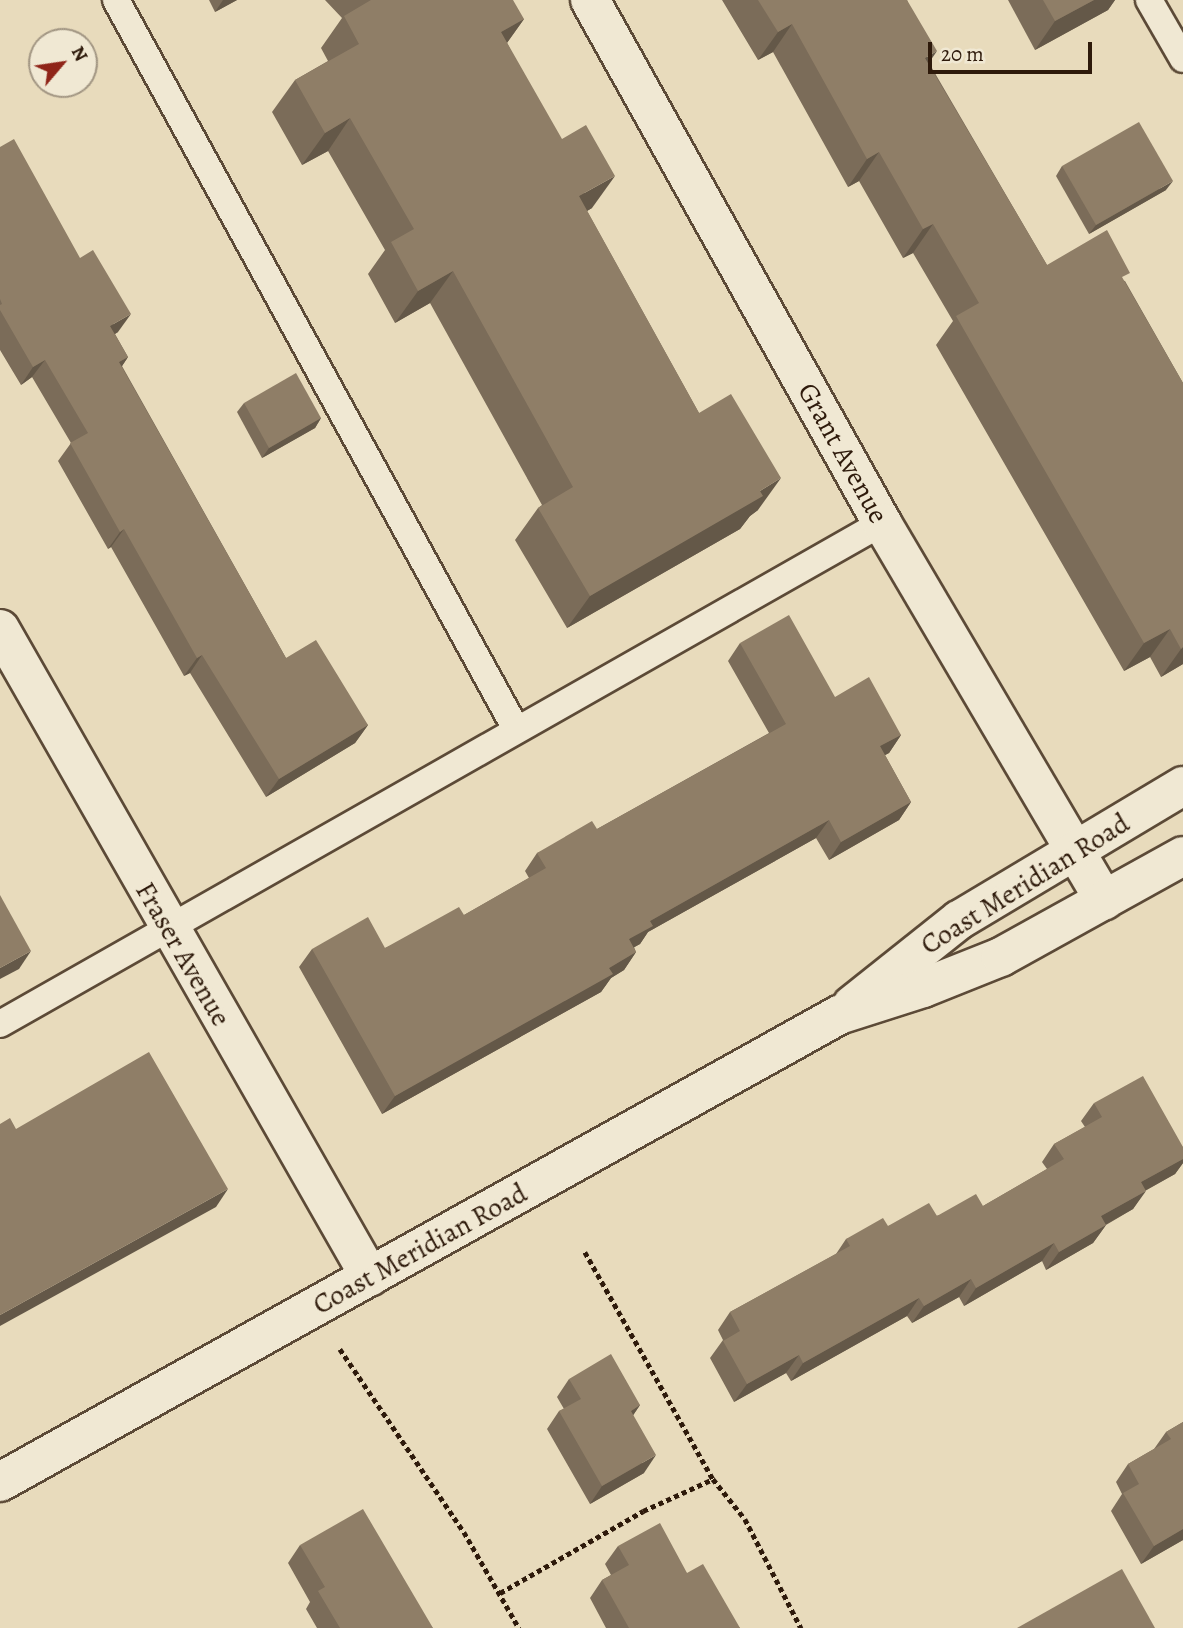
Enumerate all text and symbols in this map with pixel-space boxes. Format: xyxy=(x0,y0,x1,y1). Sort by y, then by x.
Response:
north arrow xyxy=(28,28,98,98)
scale bar xyxy=(931,28,1096,72)
text: 20 m xyxy=(941,40,984,68)
text: N xyxy=(65,41,94,66)
street label: Grant Avenue xyxy=(791,377,895,529)
street label: Coast Meridian Road xyxy=(915,806,1135,962)
street label: Fraser Avenue xyxy=(128,876,238,1032)
street label: Coast Meridian Road xyxy=(307,1176,533,1322)

